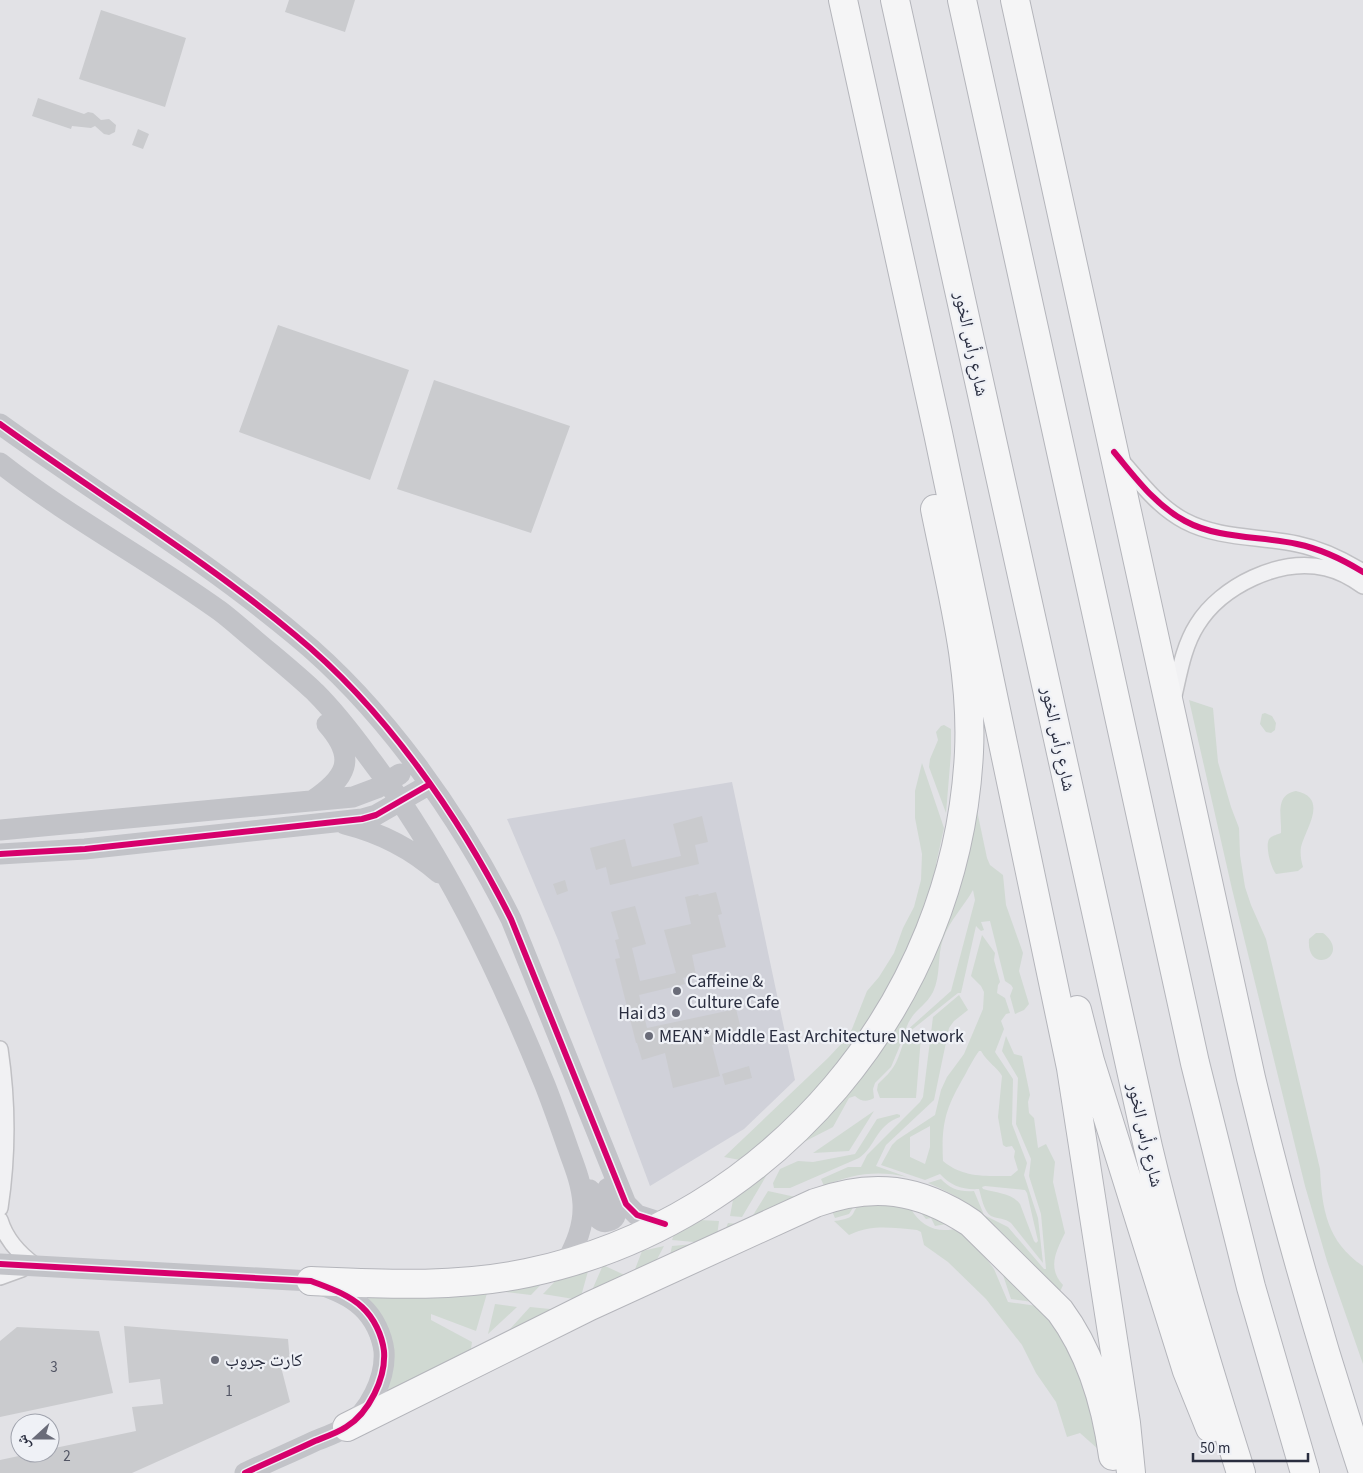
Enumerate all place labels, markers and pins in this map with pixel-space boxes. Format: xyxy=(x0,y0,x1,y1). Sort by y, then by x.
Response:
place label: Caffeine & Culture Cafe xyxy=(687,969,779,1015)
marker: Caffeine & Culture Cafe xyxy=(671,985,683,997)
place label: Hai d3 xyxy=(618,1001,666,1026)
marker: Hai d3 xyxy=(670,1007,682,1019)
place label: MEAN* Middle East Architecture Network xyxy=(659,1024,964,1049)
marker: MEAN* Middle East Architecture Network xyxy=(643,1030,655,1042)
place label: كارت جروب xyxy=(225,1348,303,1373)
marker: كارت جروب xyxy=(209,1354,221,1366)

